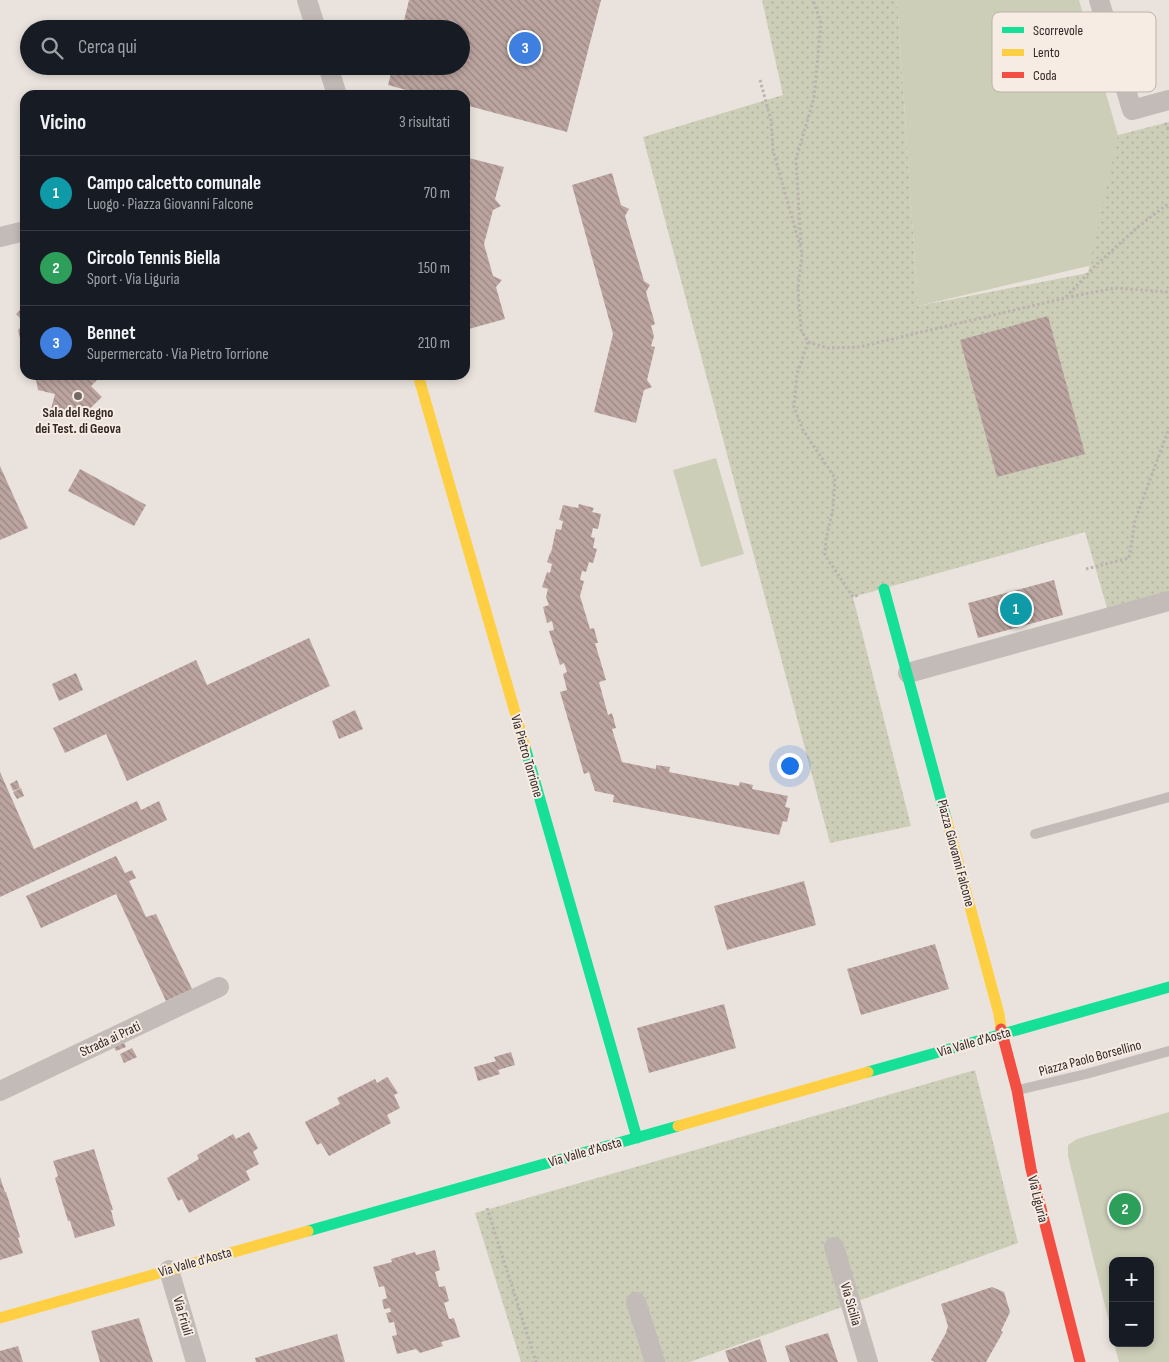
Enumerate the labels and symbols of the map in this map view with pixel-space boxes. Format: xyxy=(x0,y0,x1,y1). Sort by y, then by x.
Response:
legend xyxy=(992,12,1156,92)
text: Scorrevole xyxy=(1033,22,1083,39)
pin: 3 xyxy=(509,29,541,67)
text: Lento xyxy=(1033,44,1060,61)
text: Coda xyxy=(1033,67,1057,84)
marker: Sala del Regno dei Test. di Geova xyxy=(72,390,84,402)
place label: Sala del Regno dei Test. di Geova xyxy=(35,404,121,437)
pin: 1 xyxy=(1000,590,1032,628)
street label: Via Pietro Torrione xyxy=(507,713,547,799)
your location xyxy=(777,753,803,779)
street label: Piazza Giovanni Falcone xyxy=(934,798,978,908)
street label: Strada ai Prati xyxy=(77,1018,143,1060)
street label: Via Valle d'Aosta xyxy=(935,1023,1013,1061)
street label: Piazza Paolo Borsellino xyxy=(1037,1036,1143,1080)
street label: Via Valle d'Aosta xyxy=(546,1133,624,1171)
street label: Via Liguria xyxy=(1024,1174,1052,1224)
pin: 2 xyxy=(1109,1190,1141,1228)
street label: Via Valle d'Aosta xyxy=(156,1243,234,1281)
street label: Via Sicilia xyxy=(837,1280,865,1328)
street label: Via Friuli xyxy=(169,1295,197,1337)

